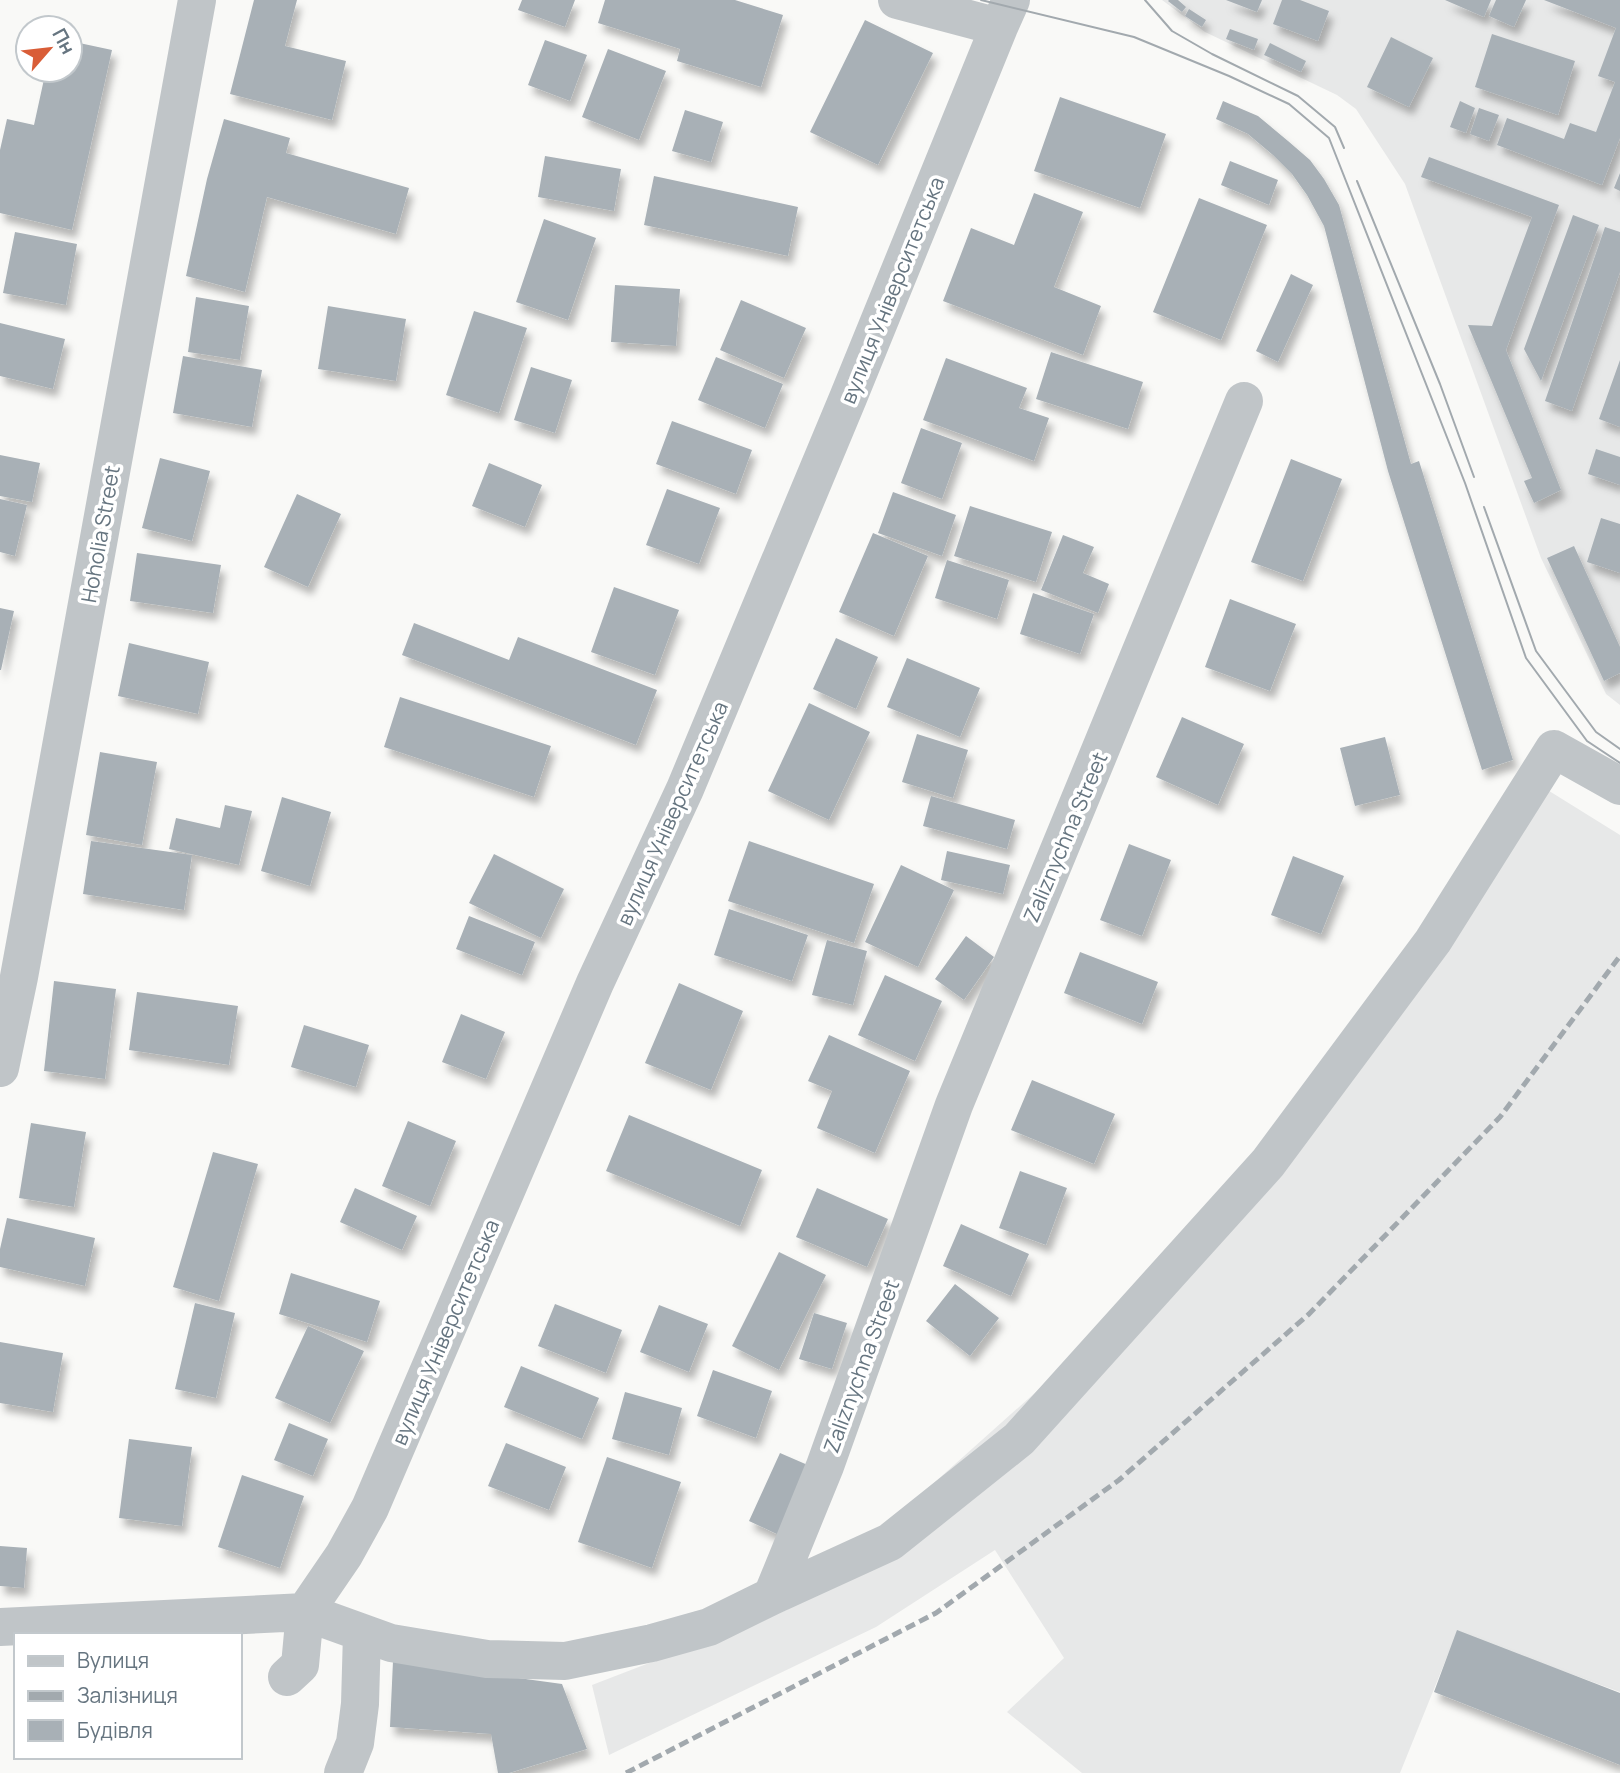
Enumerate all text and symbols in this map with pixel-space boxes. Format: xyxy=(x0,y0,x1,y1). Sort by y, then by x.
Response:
north arrow xyxy=(14,14,84,84)
text: Пн xyxy=(47,24,81,58)
street label: вулиця Університетська xyxy=(834,172,950,408)
street label: Hoholia Street xyxy=(74,463,126,605)
street label: вулиця Університетська xyxy=(610,697,734,929)
street label: Zaliznychna Street xyxy=(1016,748,1114,926)
street label: вулиця Університетська xyxy=(385,1215,505,1449)
street label: Zaliznychna Street xyxy=(817,1276,905,1456)
legend xyxy=(14,1633,242,1759)
text: Вулиця xyxy=(77,1646,149,1674)
text: Залізниця xyxy=(77,1681,178,1709)
text: Будівля xyxy=(77,1716,153,1744)

